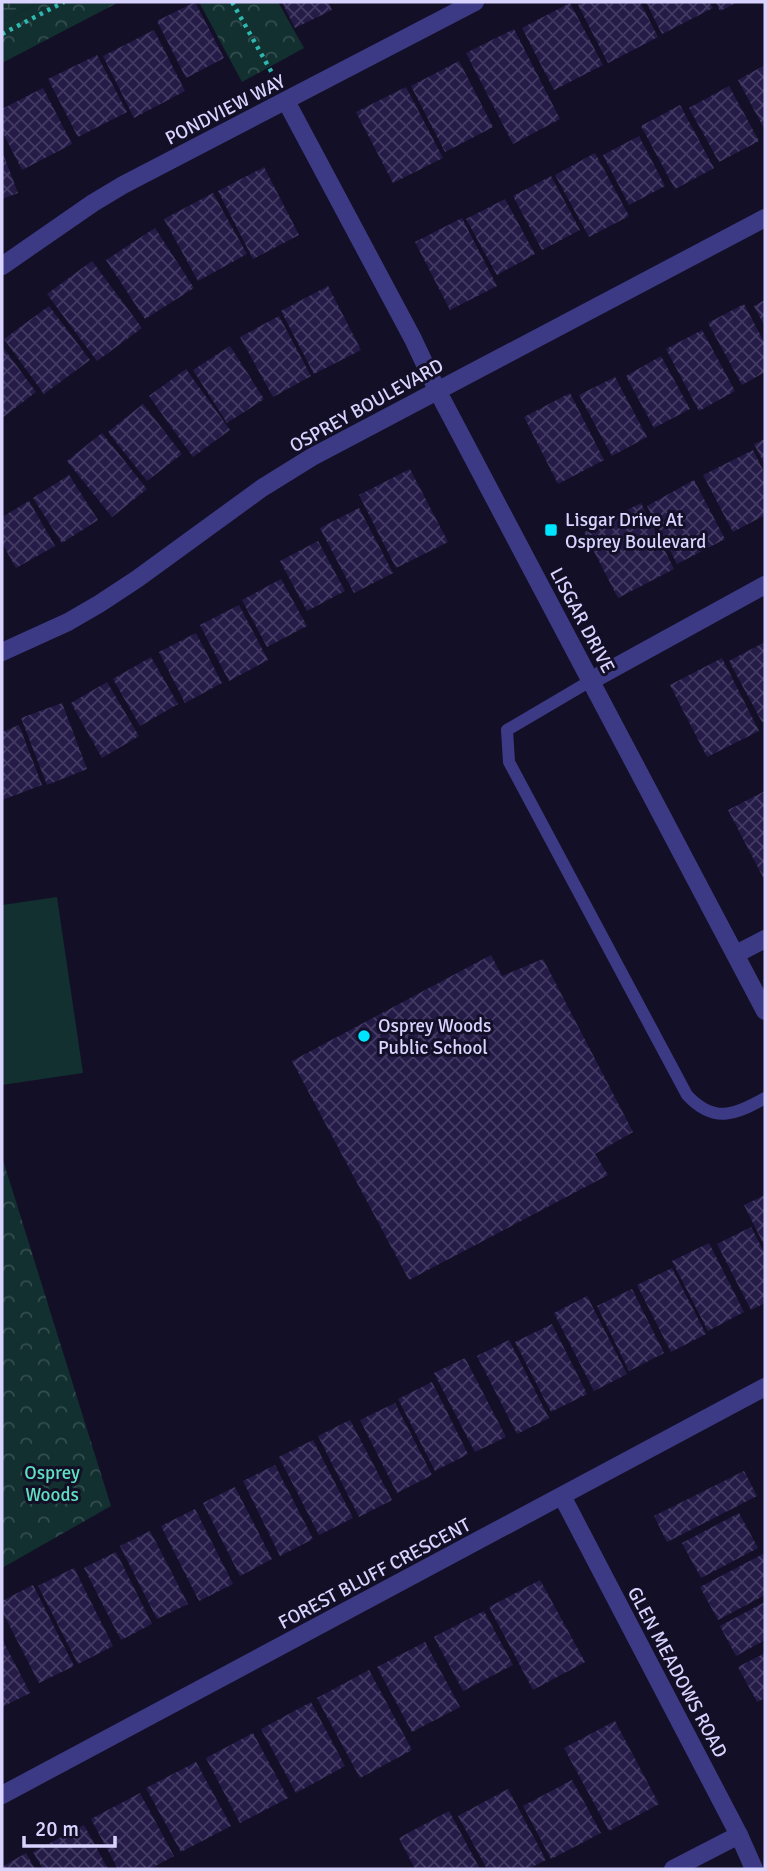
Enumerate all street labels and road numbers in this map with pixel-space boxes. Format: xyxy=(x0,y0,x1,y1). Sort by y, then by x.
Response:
street label: PONDVIEW WAY xyxy=(161,69,290,150)
street label: OSPREY BOULEVARD xyxy=(285,354,448,458)
street label: LISGAR DRIVE xyxy=(544,564,620,677)
street label: FOREST BLUFF CRESCENT xyxy=(274,1513,475,1635)
street label: GLEN MEADOWS ROAD xyxy=(622,1583,732,1762)

